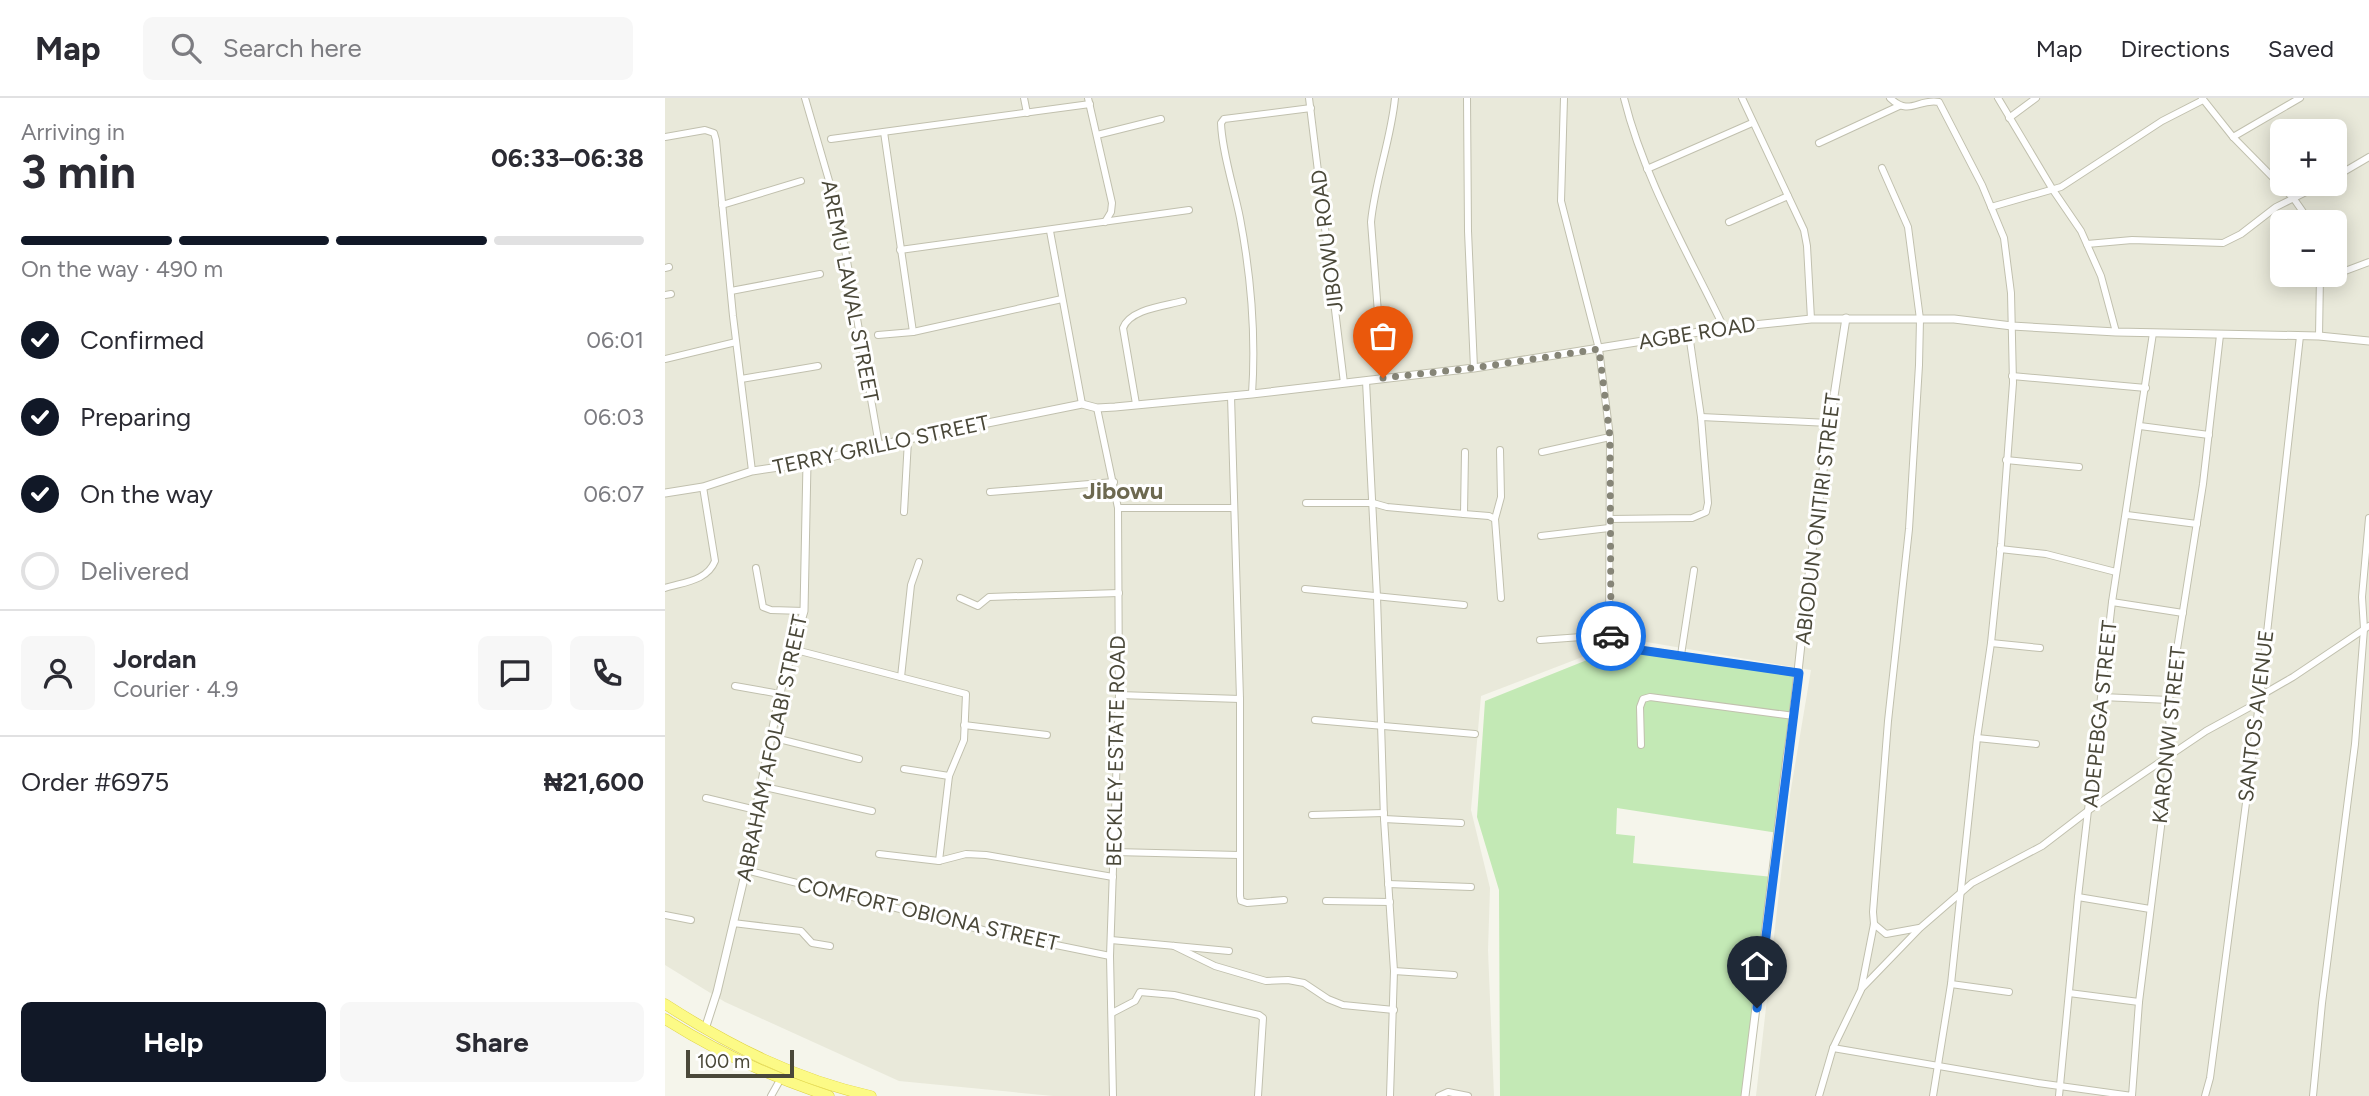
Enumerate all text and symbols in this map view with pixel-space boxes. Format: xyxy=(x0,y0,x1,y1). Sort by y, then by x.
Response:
search box xyxy=(143,17,633,80)
text: Map xyxy=(35,29,101,68)
icon: search xyxy=(167,29,205,67)
text: Search here xyxy=(223,32,362,64)
text: Map xyxy=(2036,34,2082,63)
text: Directions xyxy=(2120,34,2230,63)
text: Saved xyxy=(2268,34,2334,63)
text: Arriving in xyxy=(21,118,125,146)
map controls xyxy=(2270,119,2347,287)
button: + xyxy=(2270,119,2347,196)
text: 06:33–06:38 xyxy=(491,142,644,174)
text: 3 min xyxy=(21,144,136,200)
street label: JIBOWU ROAD xyxy=(1305,168,1348,314)
street label: AREMU LAWAL STREET xyxy=(817,178,884,405)
button: − xyxy=(2270,210,2347,287)
text: On the way · 490 m xyxy=(21,255,223,283)
pin xyxy=(1353,306,1413,378)
street label: AGBE ROAD xyxy=(1637,311,1757,354)
icon: bag xyxy=(1364,317,1402,355)
icon: check xyxy=(21,321,59,359)
text: Confirmed xyxy=(80,324,204,356)
text: 06:01 xyxy=(586,326,644,354)
street label: ABIODUN ONITIRI STREET xyxy=(1790,391,1845,646)
icon: check xyxy=(21,398,59,436)
text: Preparing xyxy=(80,401,191,433)
text: 06:03 xyxy=(583,403,644,431)
street label: TERRY GRILLO STREET xyxy=(771,409,991,480)
icon: check xyxy=(21,475,59,513)
district label: Jibowu xyxy=(1083,476,1163,505)
text: On the way xyxy=(80,478,213,510)
text: 06:07 xyxy=(583,480,644,508)
text: Delivered xyxy=(80,555,189,587)
courier xyxy=(1576,601,1646,671)
street label: ABRAHAM AFOLABI STREET xyxy=(731,612,812,884)
icon: car xyxy=(1592,617,1630,655)
street label: ADEPEBGA STREET xyxy=(2077,619,2122,809)
street label: SANTOS AVENUE xyxy=(2233,628,2278,803)
street label: BECKLEY ESTATE ROAD xyxy=(1101,635,1130,867)
button: person xyxy=(21,636,95,710)
button: chat xyxy=(478,636,552,710)
button: phone xyxy=(570,636,644,710)
text: Jordan xyxy=(113,643,196,675)
street label: KARONWI STREET xyxy=(2147,645,2190,825)
text: Courier · 4.9 xyxy=(113,675,239,703)
text: Order #6975 xyxy=(21,766,169,798)
text: ₦21,600 xyxy=(544,766,644,798)
street label: COMFORT OBIONA STREET xyxy=(795,871,1062,956)
pin xyxy=(1727,936,1787,1008)
icon: home xyxy=(1738,947,1776,985)
button: Help xyxy=(21,1002,326,1082)
button: Share xyxy=(340,1002,644,1082)
scale bar xyxy=(686,1047,795,1079)
text: 100 m xyxy=(697,1050,750,1073)

